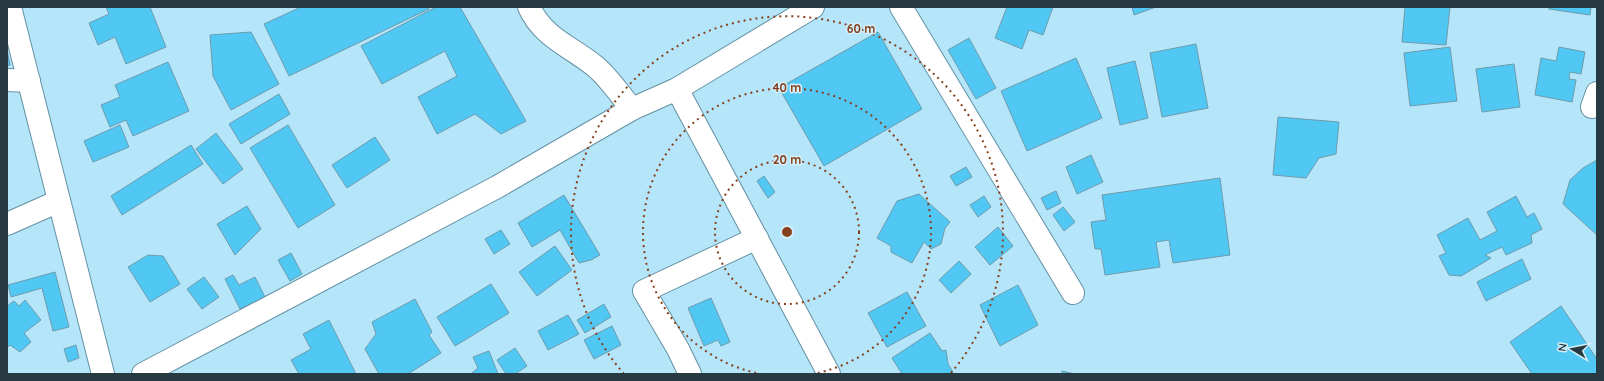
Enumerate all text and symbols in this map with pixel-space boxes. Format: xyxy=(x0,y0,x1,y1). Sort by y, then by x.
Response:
text: 60 m xyxy=(847,21,875,36)
text: 40 m xyxy=(773,80,801,95)
text: 20 m xyxy=(773,152,801,167)
centre of rings xyxy=(780,225,794,239)
north arrow xyxy=(1552,329,1592,369)
text: N xyxy=(1555,342,1570,352)

